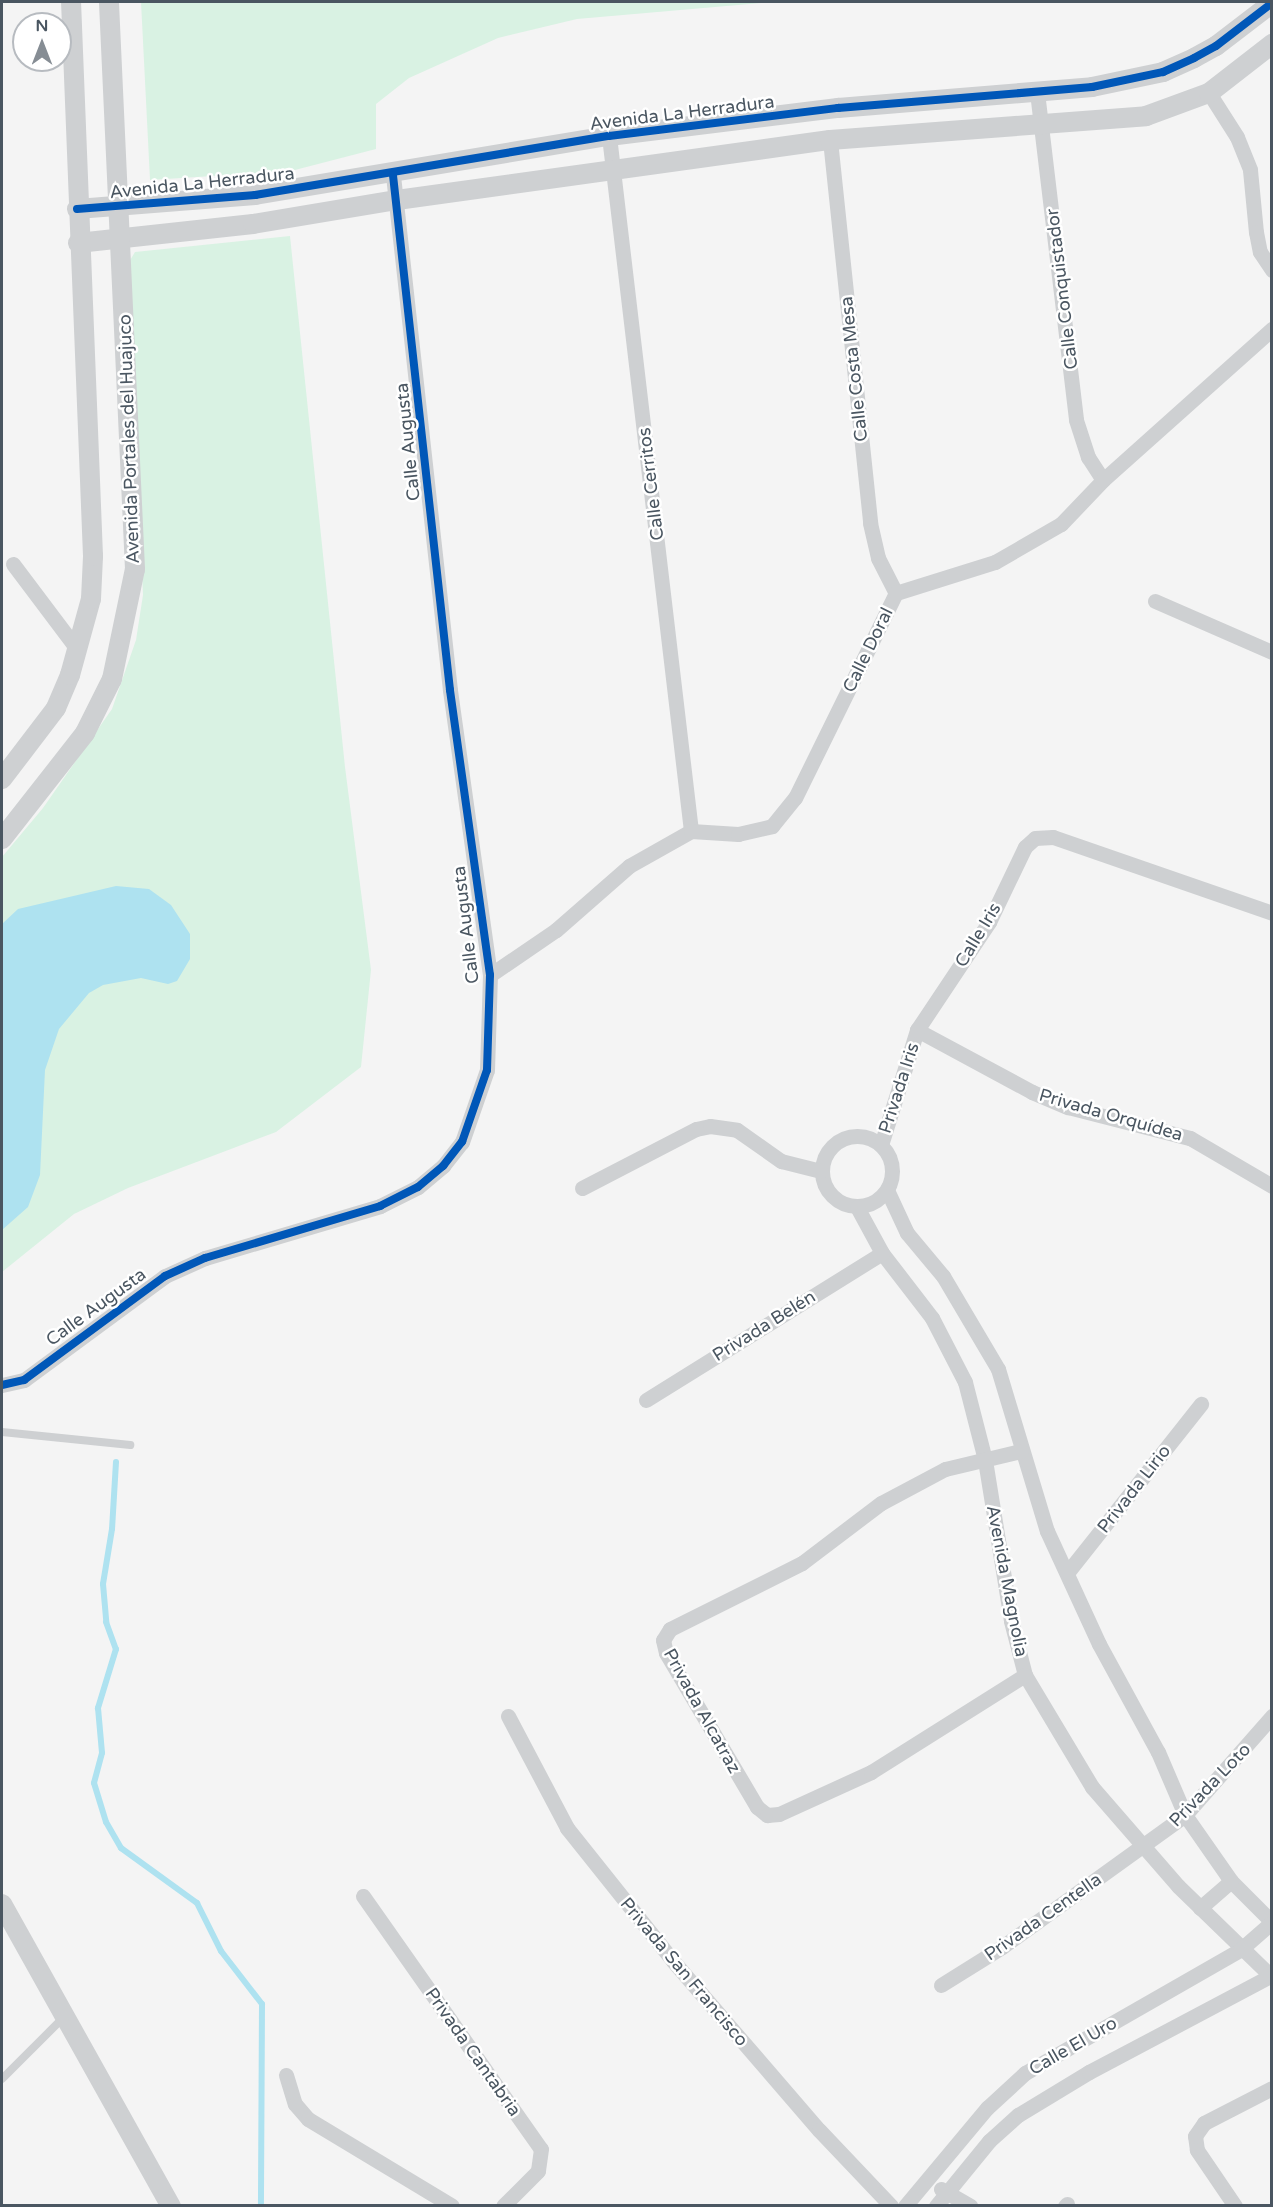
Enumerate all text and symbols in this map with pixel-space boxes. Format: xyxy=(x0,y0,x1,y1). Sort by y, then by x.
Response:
north arrow xyxy=(12,12,72,72)
text: N xyxy=(36,16,48,36)
street label: Avenida La Herradura xyxy=(588,91,776,135)
street label: Avenida La Herradura xyxy=(108,163,296,203)
street label: Calle Conquistador xyxy=(1041,207,1083,371)
street label: Calle Costa Mesa xyxy=(836,295,872,443)
street label: Avenida Portales del Huajuco xyxy=(114,314,144,564)
street label: Calle Augusta xyxy=(391,382,425,502)
street label: Calle Cerritos xyxy=(633,426,669,542)
street label: Calle Doral xyxy=(838,604,898,696)
street label: Calle Augusta xyxy=(448,865,484,985)
street label: Calle Iris xyxy=(950,899,1006,971)
street label: Privada Iris xyxy=(874,1040,924,1136)
street label: Privada Orquídea xyxy=(1037,1084,1185,1146)
street label: Calle Augusta xyxy=(42,1263,150,1351)
street label: Privada Belén xyxy=(709,1286,819,1366)
street label: Privada Lirio xyxy=(1093,1441,1175,1537)
street label: Avenida Magnolia xyxy=(982,1503,1032,1659)
street label: Privada Alcatraz xyxy=(659,1645,745,1777)
street label: Privada Loto xyxy=(1165,1739,1255,1831)
street label: Privada Centella xyxy=(980,1869,1106,1965)
street label: Privada San Francisco xyxy=(615,1893,753,2051)
street label: Privada Cantabria xyxy=(420,1983,526,2121)
street label: Calle El Uro xyxy=(1025,2012,1121,2080)

